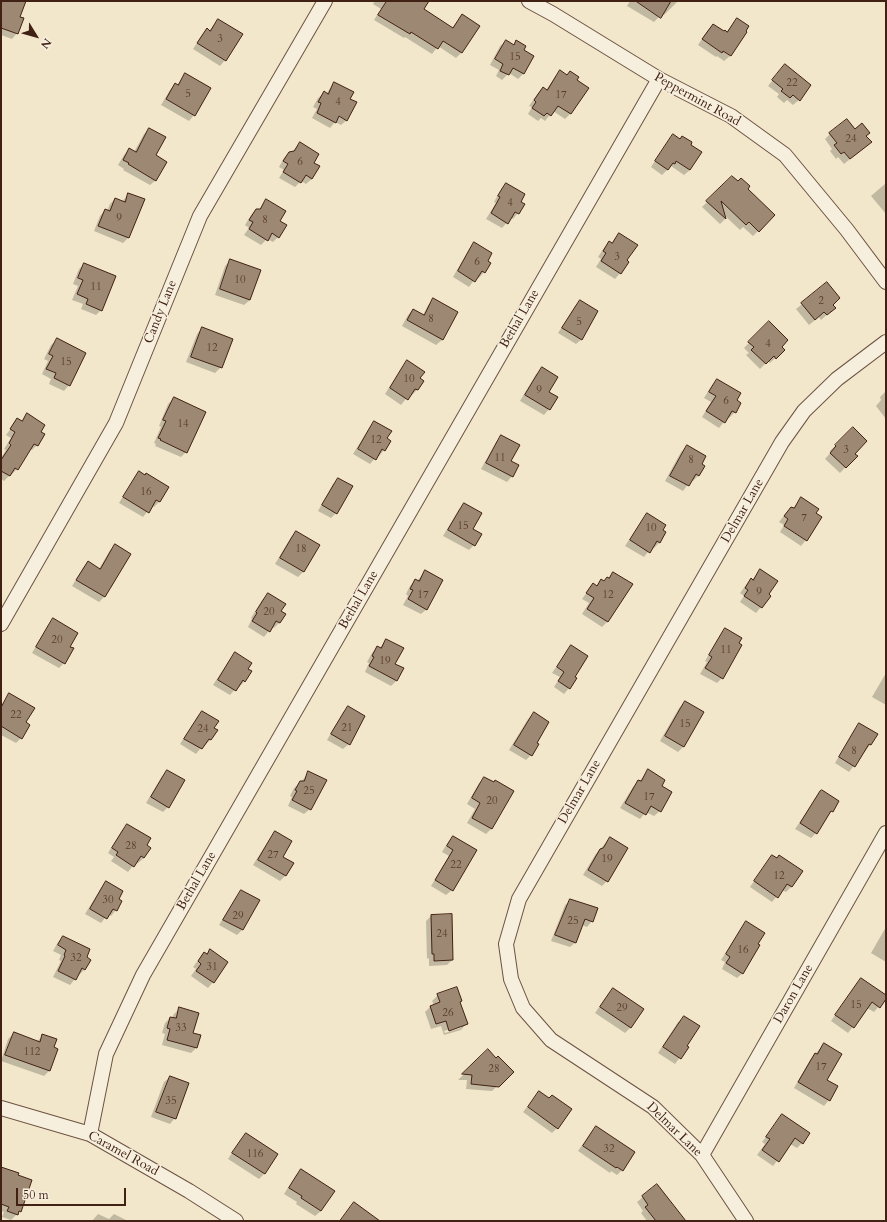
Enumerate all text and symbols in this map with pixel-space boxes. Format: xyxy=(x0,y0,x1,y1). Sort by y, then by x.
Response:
north arrow xyxy=(16,16,56,56)
house number: 3 xyxy=(217,32,223,46)
text: N xyxy=(37,35,55,52)
house number: 15 xyxy=(509,50,521,64)
street label: Peppermint Road xyxy=(651,70,743,130)
house number: 22 xyxy=(786,76,798,90)
house number: 5 xyxy=(185,87,191,101)
house number: 17 xyxy=(555,88,567,102)
house number: 4 xyxy=(335,95,341,109)
house number: 24 xyxy=(845,132,857,146)
house number: 6 xyxy=(297,155,303,169)
house number: 4 xyxy=(507,196,513,210)
house number: 9 xyxy=(116,211,122,225)
house number: 8 xyxy=(262,213,268,227)
house number: 3 xyxy=(614,250,620,264)
house number: 6 xyxy=(474,255,480,269)
house number: 10 xyxy=(234,273,246,287)
street label: Candy Lane xyxy=(141,278,181,346)
house number: 11 xyxy=(90,280,102,294)
street label: Bethal Lane xyxy=(497,287,543,351)
house number: 2 xyxy=(818,294,824,308)
house number: 8 xyxy=(428,312,434,326)
house number: 5 xyxy=(576,315,582,329)
house number: 4 xyxy=(765,337,771,351)
house number: 12 xyxy=(206,341,218,355)
house number: 15 xyxy=(60,355,72,369)
house number: 10 xyxy=(403,372,415,386)
house number: 9 xyxy=(536,383,542,397)
house number: 6 xyxy=(723,394,729,408)
house number: 14 xyxy=(177,417,189,431)
house number: 12 xyxy=(370,433,382,447)
house number: 3 xyxy=(843,443,849,457)
house number: 11 xyxy=(494,451,506,465)
house number: 8 xyxy=(688,453,694,467)
street label: Delmar Lane xyxy=(718,476,768,546)
house number: 16 xyxy=(140,485,152,499)
house number: 7 xyxy=(801,511,807,525)
house number: 15 xyxy=(457,519,469,533)
house number: 10 xyxy=(645,521,657,535)
house number: 18 xyxy=(295,542,307,556)
street label: Bethal Lane xyxy=(336,568,382,632)
house number: 9 xyxy=(756,585,762,599)
house number: 17 xyxy=(417,588,429,602)
house number: 12 xyxy=(602,588,614,602)
house number: 20 xyxy=(263,605,275,619)
house number: 20 xyxy=(51,633,63,647)
house number: 11 xyxy=(720,643,732,657)
house number: 19 xyxy=(379,654,391,668)
house number: 22 xyxy=(10,708,22,722)
house number: 15 xyxy=(679,717,691,731)
house number: 21 xyxy=(341,721,353,735)
house number: 24 xyxy=(197,722,209,736)
house number: 8 xyxy=(851,744,857,758)
street label: Delmar Lane xyxy=(555,757,605,827)
house number: 25 xyxy=(303,784,315,798)
house number: 17 xyxy=(643,790,655,804)
house number: 20 xyxy=(486,794,498,808)
house number: 28 xyxy=(125,839,137,853)
house number: 27 xyxy=(267,848,279,862)
street label: Bethal Lane xyxy=(174,849,220,913)
house number: 19 xyxy=(601,852,613,866)
house number: 22 xyxy=(450,858,462,872)
house number: 12 xyxy=(773,869,785,883)
house number: 30 xyxy=(102,893,114,907)
house number: 29 xyxy=(232,909,244,923)
house number: 25 xyxy=(567,914,579,928)
house number: 24 xyxy=(436,927,448,941)
house number: 16 xyxy=(737,943,749,957)
house number: 32 xyxy=(70,951,82,965)
house number: 31 xyxy=(206,960,218,974)
street label: Daron Lane xyxy=(771,962,817,1026)
house number: 15 xyxy=(850,998,862,1012)
house number: 29 xyxy=(616,1001,628,1015)
house number: 26 xyxy=(442,1006,454,1020)
house number: 33 xyxy=(175,1021,187,1035)
house number: 112 xyxy=(24,1045,40,1059)
house number: 17 xyxy=(815,1060,827,1074)
house number: 28 xyxy=(488,1062,500,1076)
house number: 35 xyxy=(165,1094,177,1108)
street label: Delmar Lane xyxy=(643,1100,705,1160)
street label: Caramel Road xyxy=(85,1128,161,1180)
house number: 32 xyxy=(603,1142,615,1156)
house number: 116 xyxy=(247,1147,263,1161)
scale bar xyxy=(18,1180,128,1206)
text: 50 m xyxy=(23,1187,49,1203)

